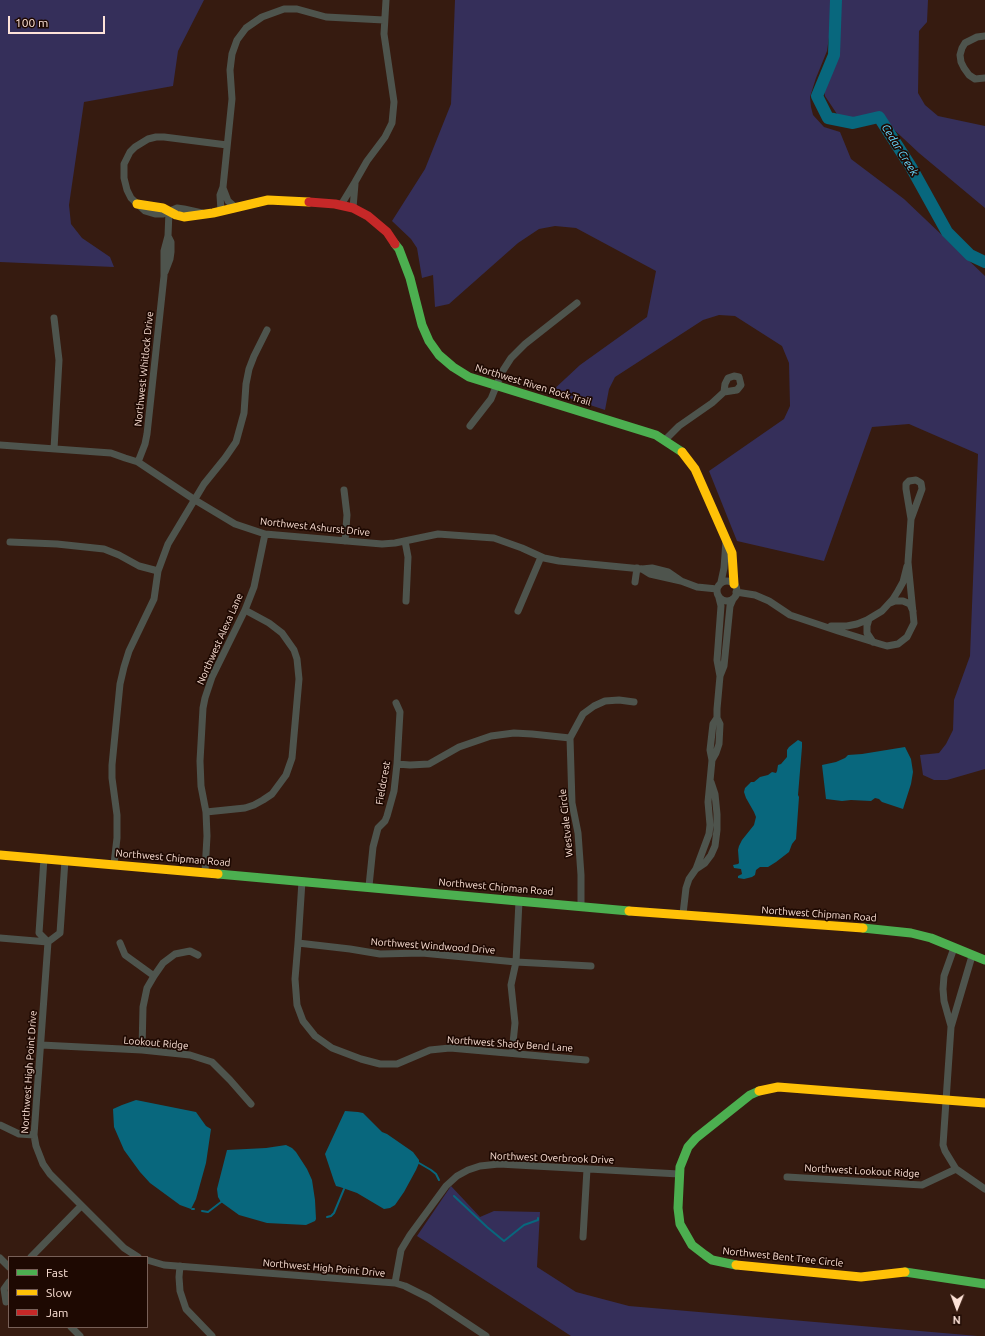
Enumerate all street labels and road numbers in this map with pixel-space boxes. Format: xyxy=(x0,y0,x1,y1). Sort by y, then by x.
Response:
street label: Northwest Whitlock Drive xyxy=(132,311,156,427)
street label: Northwest Riven Rock Trail xyxy=(474,362,592,408)
street label: Northwest Ashurst Drive xyxy=(259,515,371,539)
street label: Northwest Alexa Lane xyxy=(194,591,246,687)
street label: Fieldcrest xyxy=(373,760,393,806)
street label: Westvale Circle xyxy=(556,788,576,858)
street label: Northwest Chipman Road xyxy=(115,847,231,869)
street label: Northwest Chipman Road xyxy=(438,876,554,898)
street label: Northwest Chipman Road xyxy=(761,904,877,924)
street label: Northwest Windwood Drive xyxy=(370,936,496,956)
street label: Northwest High Point Drive xyxy=(19,1010,39,1134)
street label: Lookout Ridge xyxy=(123,1034,189,1052)
street label: Northwest Shady Bend Lane xyxy=(446,1034,574,1054)
street label: Northwest Overbrook Drive xyxy=(490,1150,614,1166)
street label: Northwest Lookout Ridge xyxy=(804,1162,920,1180)
street label: Northwest Bent Tree Circle xyxy=(722,1245,844,1269)
street label: Northwest High Point Drive xyxy=(262,1257,386,1279)

